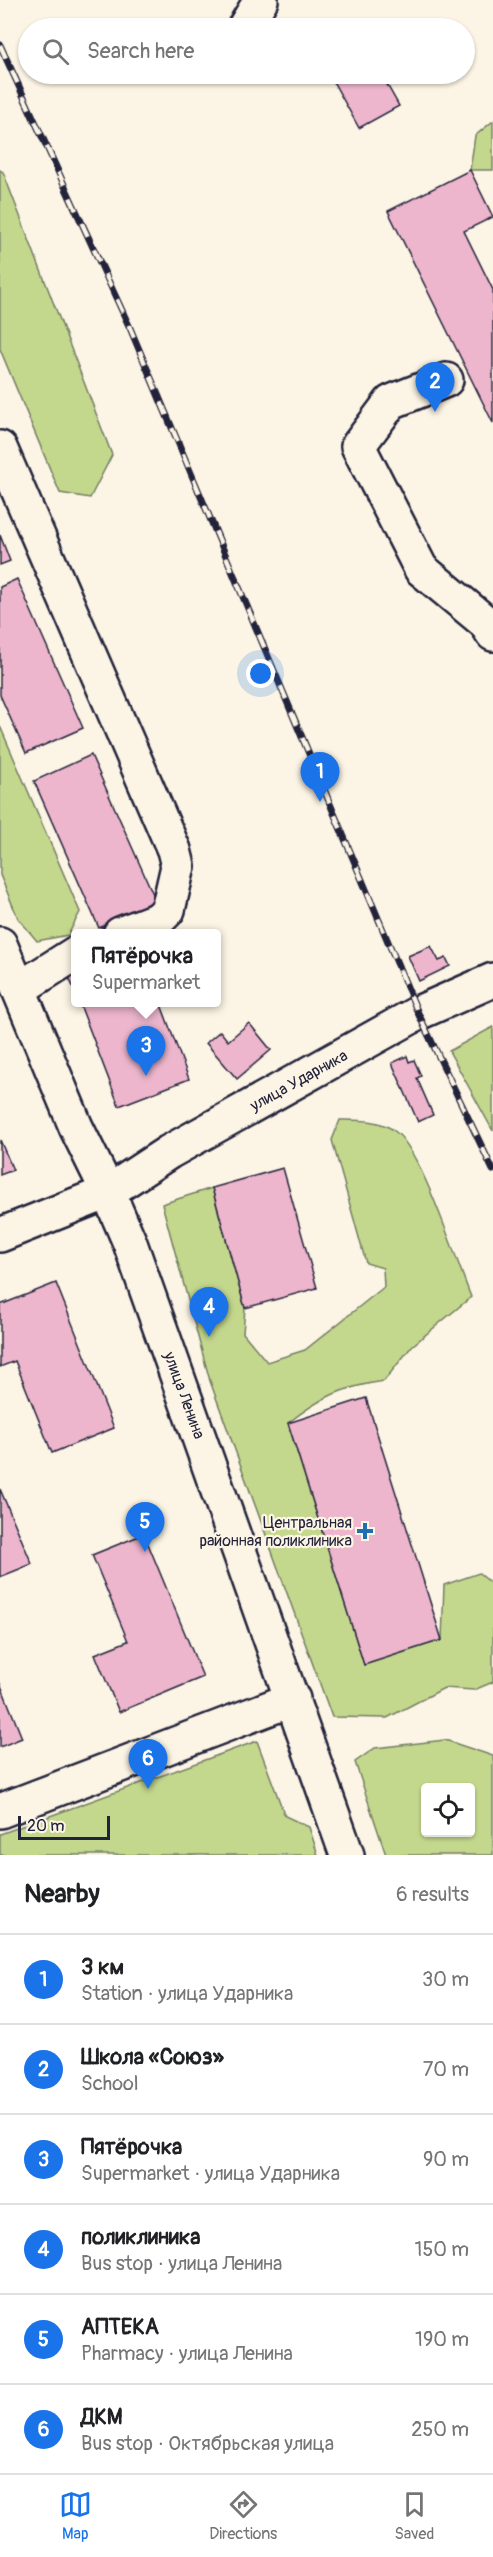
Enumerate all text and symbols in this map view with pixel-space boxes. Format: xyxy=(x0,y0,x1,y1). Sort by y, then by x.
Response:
search box xyxy=(18,18,475,84)
icon: search xyxy=(39,35,72,68)
text: Search here xyxy=(87,37,194,65)
pin: 2 xyxy=(416,362,454,412)
your location xyxy=(246,659,275,688)
pin: 1 xyxy=(300,752,340,802)
popup xyxy=(71,929,221,1007)
text: Пятёрочка xyxy=(92,942,193,970)
text: Supermarket xyxy=(92,970,200,995)
pin: 3 xyxy=(126,1026,166,1076)
street label: улица Ударника xyxy=(246,1045,351,1116)
pin: 4 xyxy=(190,1288,228,1337)
street label: улица Ленина xyxy=(159,1348,209,1442)
pin: 5 xyxy=(126,1502,164,1552)
place label: Центральная районная поликлиника xyxy=(199,1513,352,1551)
marker: Центральная районная поликлиника xyxy=(356,1522,374,1540)
pin: 6 xyxy=(128,1740,168,1789)
map controls xyxy=(421,1783,475,1837)
button: locate xyxy=(421,1783,475,1837)
scale bar xyxy=(18,1813,110,1840)
text: 20 m xyxy=(27,1816,65,1836)
text: Nearby xyxy=(24,1878,100,1910)
text: 6 results xyxy=(396,1882,469,1907)
text: 3 км xyxy=(81,1953,124,1981)
text: 1 xyxy=(40,1967,47,1992)
text: 30 m xyxy=(422,1967,469,1992)
text: Station · улица Ударника xyxy=(81,1981,293,2006)
text: Школа «Союз» xyxy=(81,2043,224,2071)
text: 2 xyxy=(38,2057,49,2082)
text: 70 m xyxy=(423,2057,469,2082)
text: School xyxy=(81,2071,138,2096)
text: Пятёрочка xyxy=(81,2133,182,2161)
text: 3 xyxy=(38,2147,49,2172)
text: 90 m xyxy=(423,2147,469,2172)
text: Supermarket · улица Ударника xyxy=(81,2161,340,2186)
text: поликлиника xyxy=(81,2223,200,2251)
text: 4 xyxy=(38,2237,49,2262)
text: 150 m xyxy=(415,2237,469,2262)
text: Bus stop · улица Ленина xyxy=(81,2251,282,2276)
text: АПТЕКА xyxy=(81,2313,159,2341)
text: 5 xyxy=(38,2327,49,2352)
text: 190 m xyxy=(415,2327,469,2352)
text: Pharmacy · улица Ленина xyxy=(81,2341,293,2366)
text: ДКМ xyxy=(81,2403,123,2431)
text: 6 xyxy=(38,2417,49,2442)
text: 250 m xyxy=(411,2417,469,2442)
text: Bus stop · Октябрьская улица xyxy=(81,2431,334,2456)
tab: Map xyxy=(59,2488,92,2544)
tab: Directions xyxy=(209,2488,277,2544)
tab: Saved xyxy=(395,2488,434,2544)

